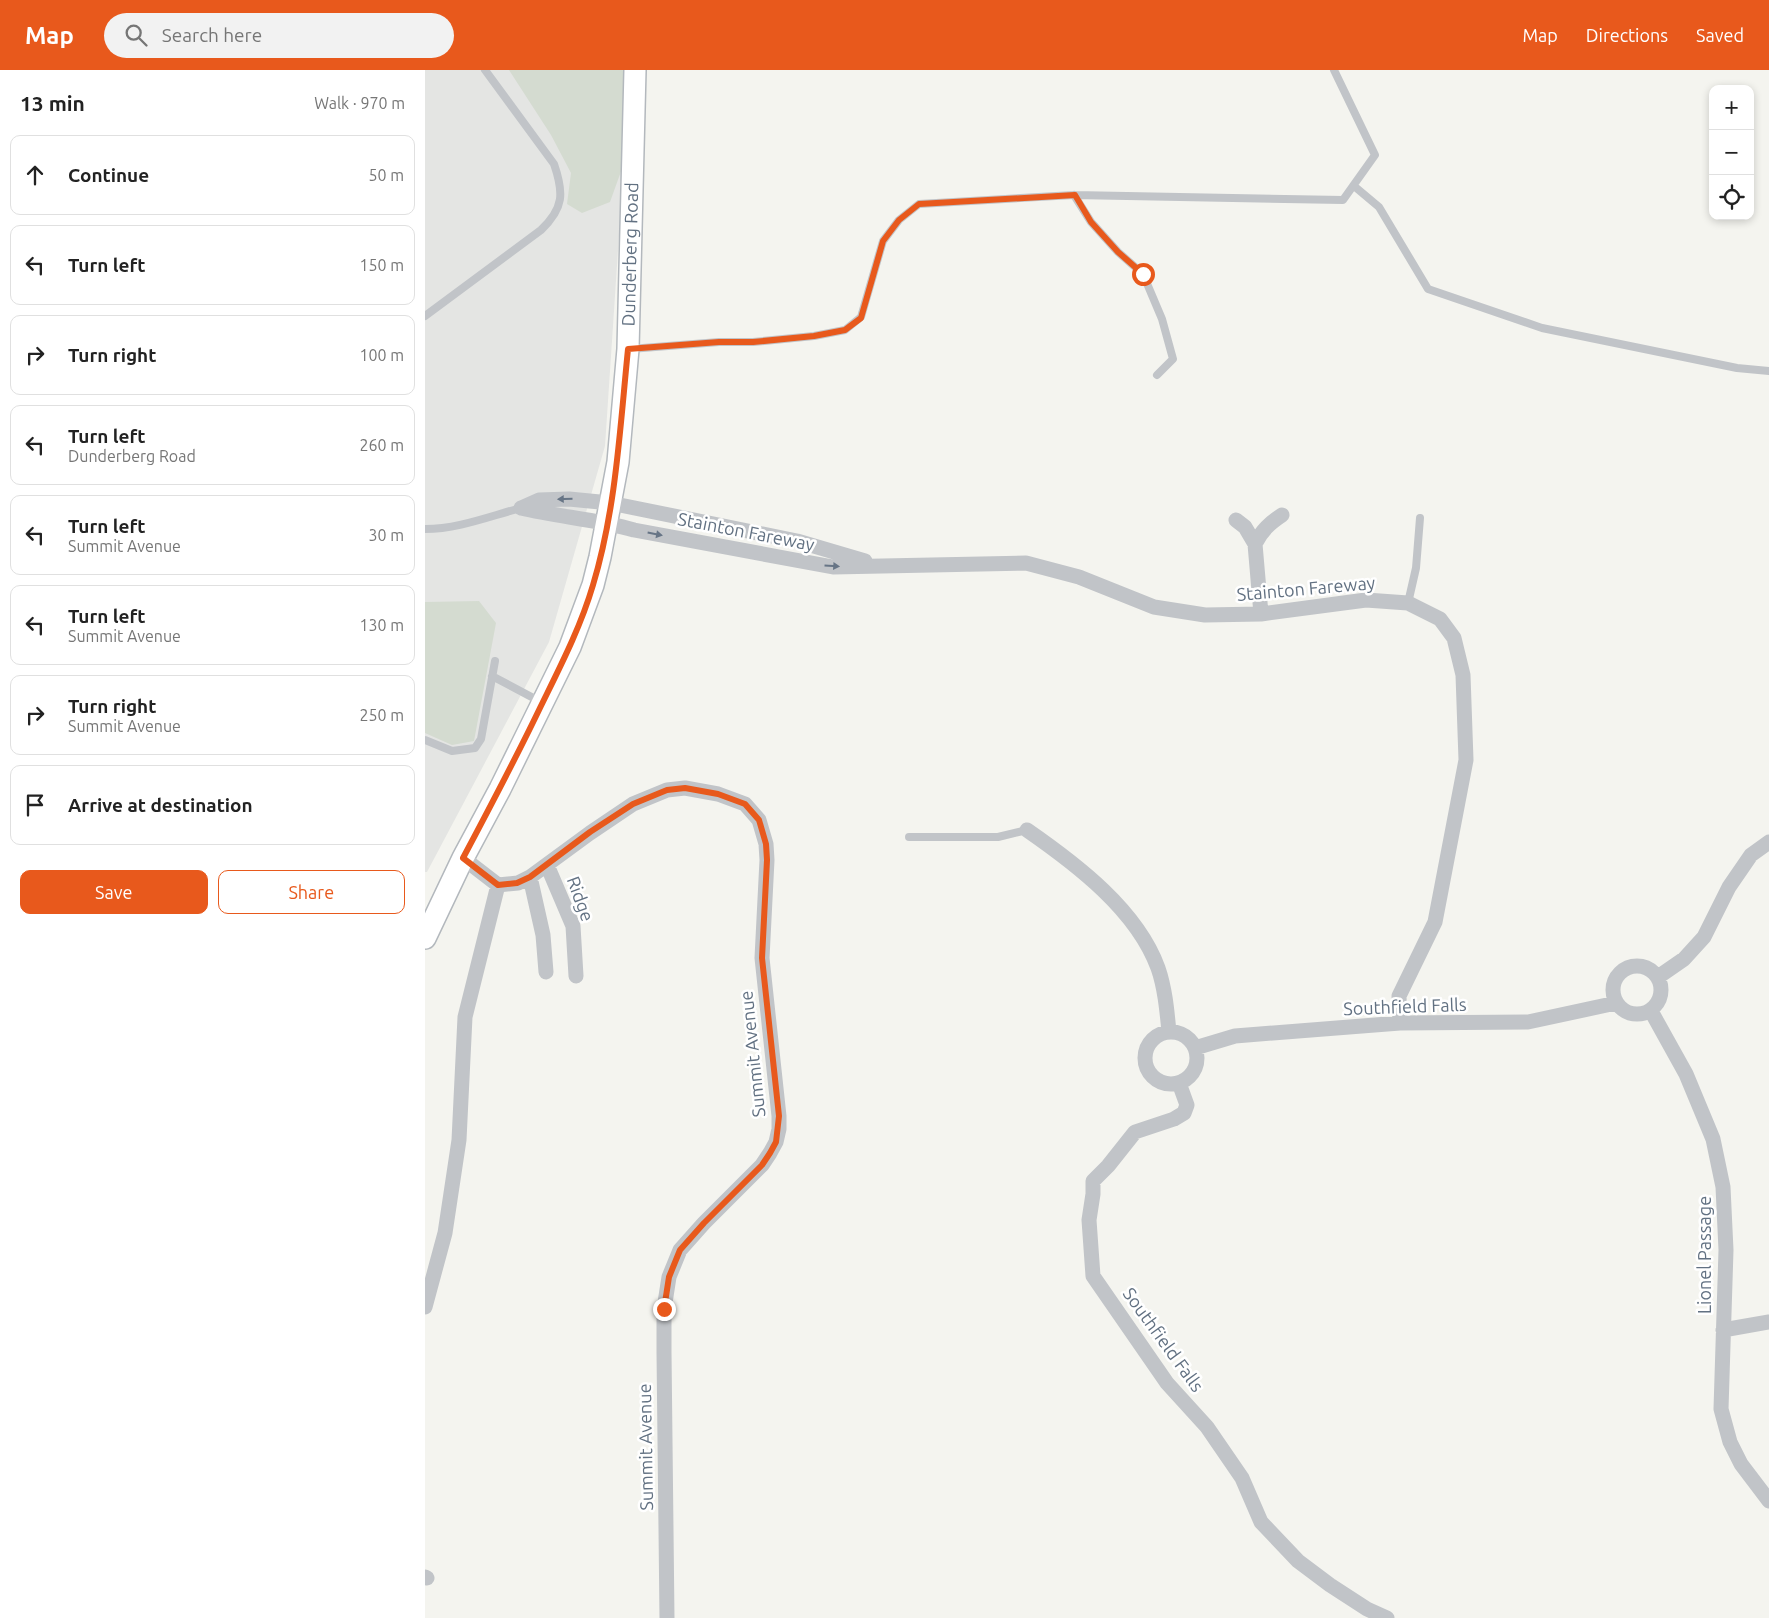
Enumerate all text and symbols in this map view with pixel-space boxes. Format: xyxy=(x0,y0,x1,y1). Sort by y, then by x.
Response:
search box xyxy=(104,13,454,58)
icon: search xyxy=(122,21,150,49)
text: Map xyxy=(25,22,74,49)
text: Search here xyxy=(162,24,262,46)
text: Map xyxy=(1522,25,1558,45)
text: Directions xyxy=(1586,25,1668,45)
text: Saved xyxy=(1696,25,1744,45)
map controls xyxy=(1709,85,1754,220)
button: + xyxy=(1709,85,1754,130)
text: 13 min xyxy=(20,91,85,115)
text: Walk · 970 m xyxy=(314,94,405,112)
button: − xyxy=(1709,130,1754,175)
icon: ahead xyxy=(21,161,49,189)
text: Continue xyxy=(68,164,149,186)
text: 50 m xyxy=(368,166,404,184)
button: locate xyxy=(1709,175,1754,220)
street label: Dunderberg Road xyxy=(618,182,641,326)
icon: left xyxy=(21,251,49,279)
text: Turn left xyxy=(68,254,146,276)
text: 150 m xyxy=(359,256,404,274)
route start xyxy=(1132,263,1155,286)
icon: right xyxy=(21,341,49,369)
text: Turn right xyxy=(68,344,156,366)
text: 100 m xyxy=(359,346,404,364)
text: Turn left xyxy=(68,425,146,447)
icon: left xyxy=(21,431,49,459)
text: 260 m xyxy=(359,436,404,454)
text: Dunderberg Road xyxy=(68,447,196,465)
one-way arrow xyxy=(557,495,573,503)
street label: Stainton Fareway xyxy=(676,508,817,554)
text: Turn left xyxy=(68,515,146,537)
icon: left xyxy=(21,521,49,549)
text: 30 m xyxy=(368,526,404,544)
one-way arrow xyxy=(647,530,663,538)
text: Summit Avenue xyxy=(68,537,181,555)
one-way arrow xyxy=(824,562,840,570)
street label: Stainton Fareway xyxy=(1236,572,1376,604)
text: Turn left xyxy=(68,605,146,627)
icon: left xyxy=(21,611,49,639)
text: 130 m xyxy=(359,616,404,634)
text: Summit Avenue xyxy=(68,627,181,645)
text: Turn right xyxy=(68,695,156,717)
icon: right xyxy=(21,701,49,729)
text: 250 m xyxy=(359,706,404,724)
text: Summit Avenue xyxy=(68,717,181,735)
icon: arrive xyxy=(21,791,49,819)
text: Arrive at destination xyxy=(68,794,253,816)
button: Save xyxy=(20,870,208,914)
button: Share xyxy=(218,870,405,914)
street label: Ridge xyxy=(564,873,598,924)
street label: Summit Avenue xyxy=(735,990,769,1118)
street label: Southfield Falls xyxy=(1343,994,1467,1018)
street label: Lionel Passage xyxy=(1694,1196,1714,1314)
street label: Southfield Falls xyxy=(1119,1284,1208,1395)
route end xyxy=(653,1298,676,1321)
street label: Summit Avenue xyxy=(634,1383,656,1511)

